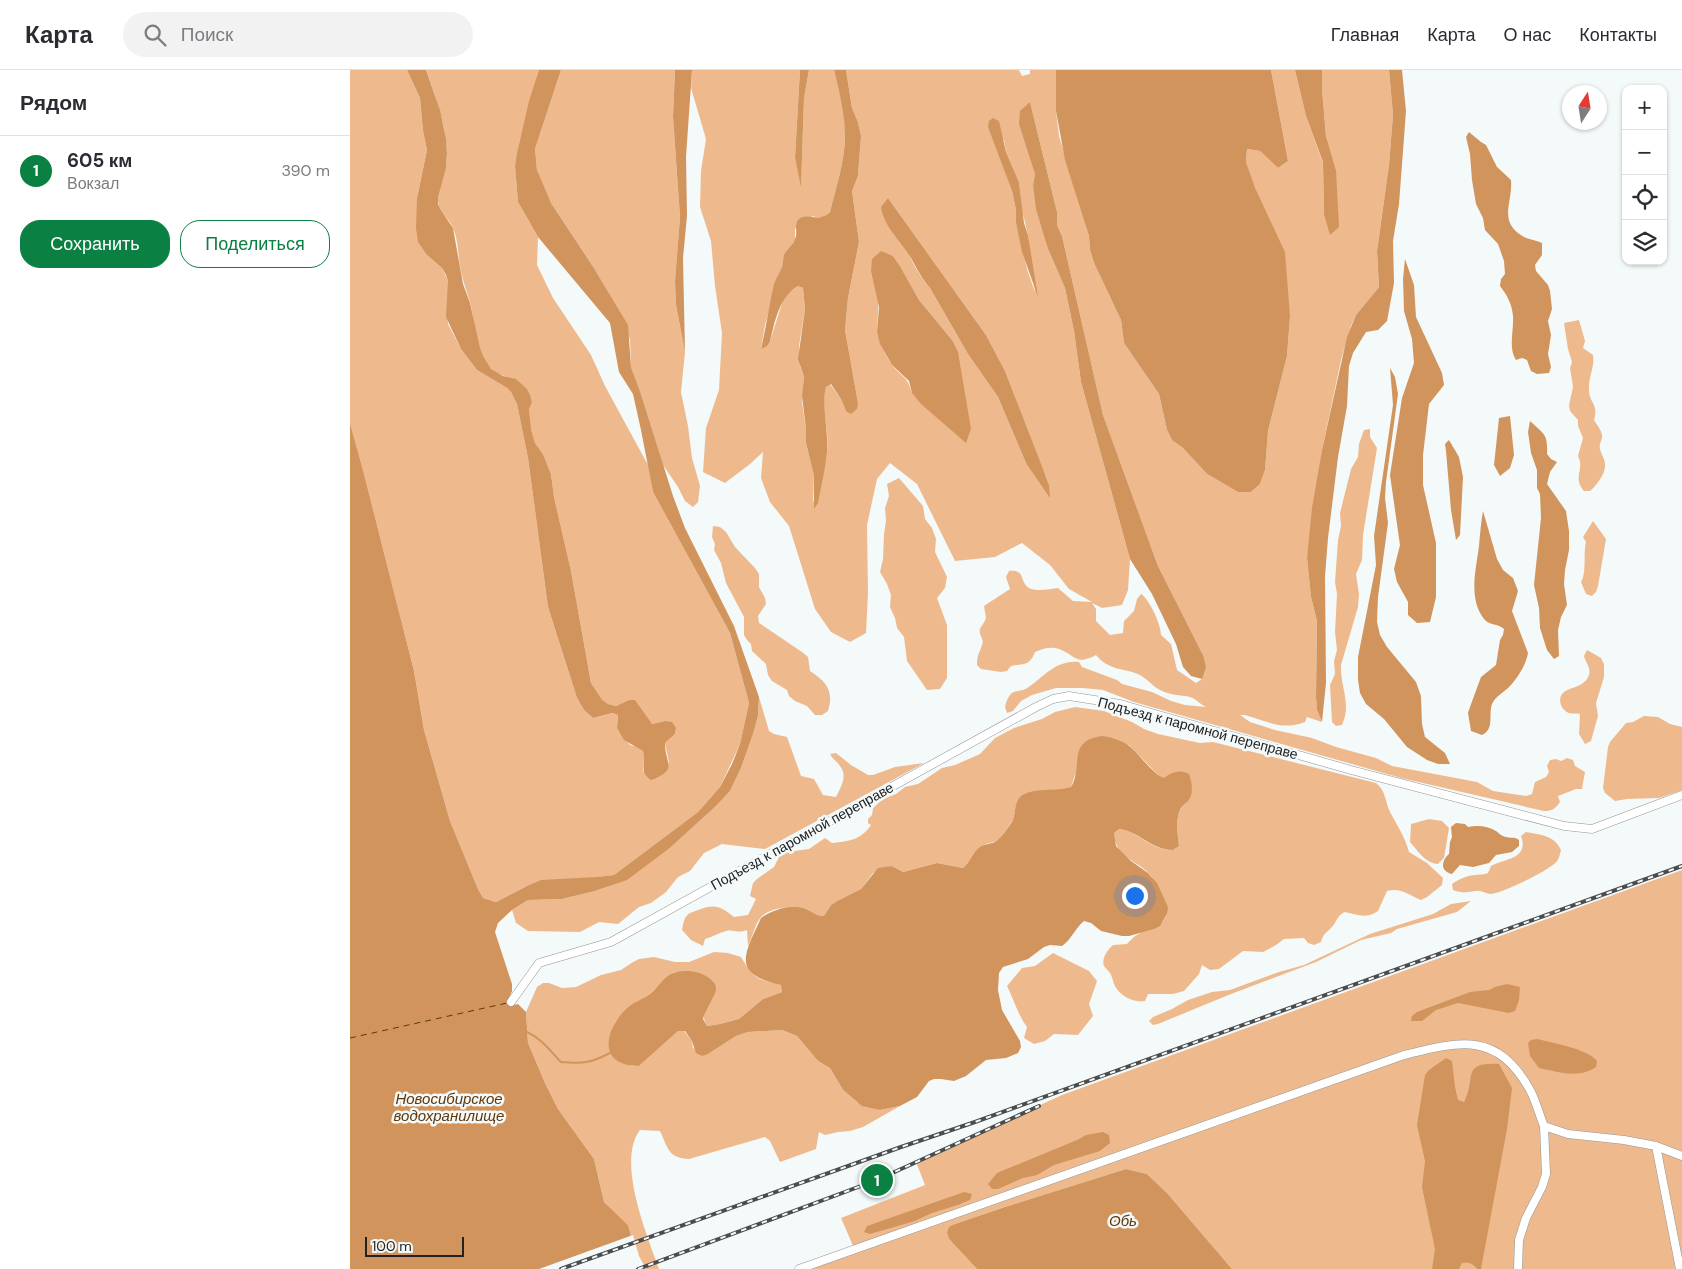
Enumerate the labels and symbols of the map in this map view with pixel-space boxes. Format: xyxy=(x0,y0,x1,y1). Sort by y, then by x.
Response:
north arrow xyxy=(1562,85,1607,130)
street label: Подъезд к паромной переправе xyxy=(1096,693,1300,763)
street label: Подъезд к паромной переправе xyxy=(707,778,897,894)
your location xyxy=(1122,883,1148,909)
water label: Новосибирское водохранилище xyxy=(394,1089,504,1126)
pin: 1 xyxy=(861,1161,893,1199)
water label: Обь xyxy=(1109,1211,1137,1231)
scale bar xyxy=(365,1234,464,1257)

